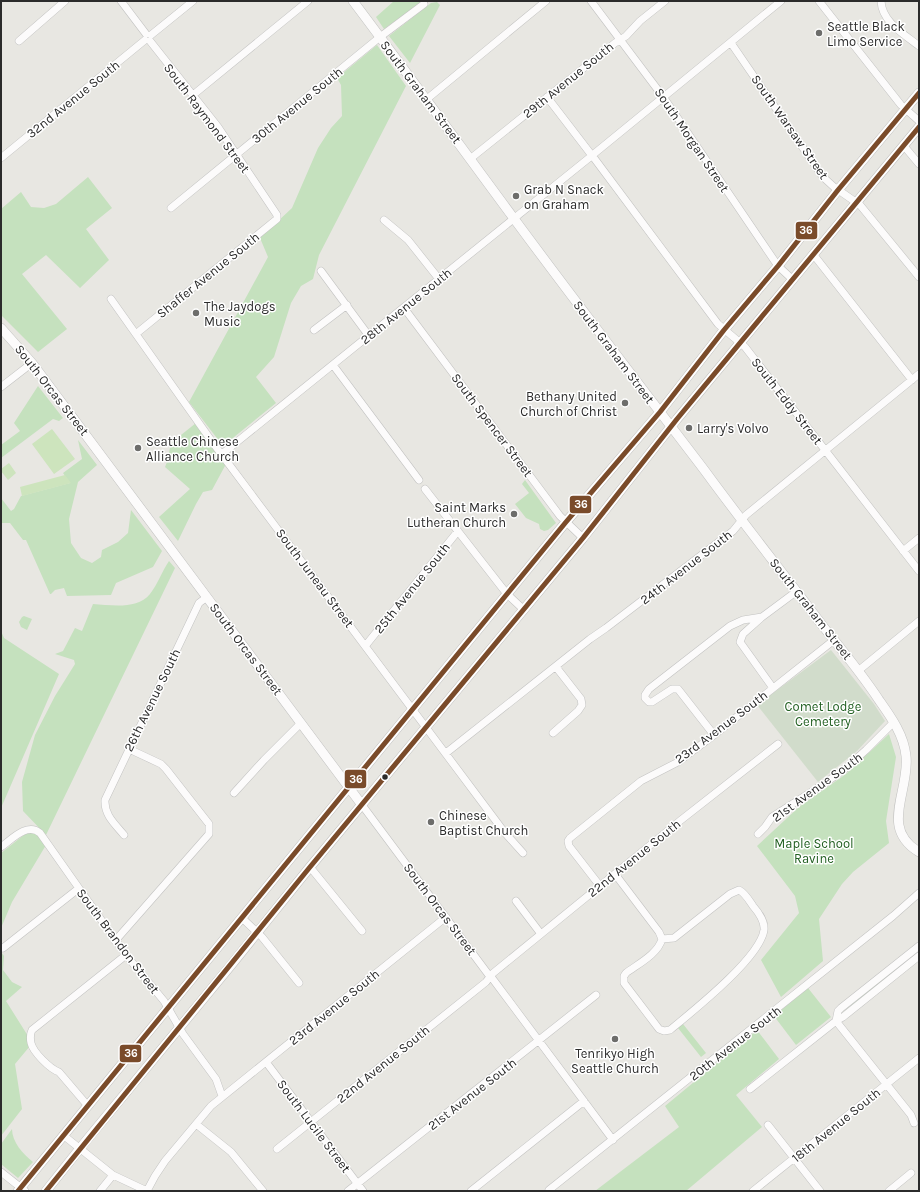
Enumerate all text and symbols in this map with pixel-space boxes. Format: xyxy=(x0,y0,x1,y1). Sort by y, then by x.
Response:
place label: Seattle Black Limo Service xyxy=(827,19,905,49)
marker: Seattle Black Limo Service xyxy=(814,28,824,38)
street label: South Graham Street xyxy=(377,38,465,146)
street label: 29th Avenue South xyxy=(520,39,616,121)
street label: 32nd Avenue South xyxy=(23,57,123,141)
street label: South Raymond Street xyxy=(161,60,253,176)
street label: 30th Avenue South xyxy=(249,64,345,146)
street label: South Warsaw Street xyxy=(748,72,832,182)
street label: South Morgan Street xyxy=(652,85,732,195)
place label: Grab N Snack on Graham xyxy=(524,182,604,212)
marker: Grab N Snack on Graham xyxy=(511,191,521,201)
line badge: 36 xyxy=(795,221,818,240)
text: 36 xyxy=(799,224,813,237)
street label: Shaffer Avenue South xyxy=(154,229,262,321)
street label: 28th Avenue South xyxy=(357,265,455,347)
street label: South Graham Street xyxy=(570,298,658,406)
place label: The Jaydogs Music xyxy=(204,299,276,329)
marker: The Jaydogs Music xyxy=(191,308,201,318)
street label: South Orcas Street xyxy=(12,342,92,439)
street label: South Eddy Street xyxy=(748,355,826,448)
street label: South Spencer Street xyxy=(448,370,536,480)
place label: Bethany United Church of Christ xyxy=(520,389,617,419)
marker: Bethany United Church of Christ xyxy=(620,398,630,408)
place label: Larry's Volvo xyxy=(697,421,769,436)
marker: Larry's Volvo xyxy=(684,423,694,433)
place label: Seattle Chinese Alliance Church xyxy=(146,434,239,464)
marker: Seattle Chinese Alliance Church xyxy=(133,443,143,453)
line badge: 36 xyxy=(569,495,592,514)
text: 36 xyxy=(574,498,588,511)
place label: Saint Marks Lutheran Church xyxy=(407,500,506,530)
marker: Saint Marks Lutheran Church xyxy=(509,509,519,519)
street label: South Juneau Street xyxy=(273,526,357,631)
street label: 24th Avenue South xyxy=(637,527,735,607)
street label: 25th Avenue South xyxy=(371,540,453,636)
street label: South Graham Street xyxy=(767,555,855,663)
street label: South Orcas Street xyxy=(207,600,286,698)
street label: 26th Avenue South xyxy=(121,646,183,754)
street label: 23rd Avenue South xyxy=(672,687,770,767)
park label: Comet Lodge Cemetery xyxy=(785,699,862,729)
street label: 21st Avenue South xyxy=(769,749,865,825)
line badge: 36 xyxy=(344,769,367,789)
unlabelled marker xyxy=(380,772,390,782)
text: 36 xyxy=(349,773,363,786)
place label: Chinese Baptist Church xyxy=(439,808,528,838)
street label: 22nd Avenue South xyxy=(585,816,683,900)
marker: Chinese Baptist Church xyxy=(426,817,436,827)
park label: Maple School Ravine xyxy=(774,836,854,866)
street label: South Orcas Street xyxy=(401,860,480,958)
street label: South Brandon Street xyxy=(74,885,163,997)
street label: 23rd Avenue South xyxy=(286,966,382,1048)
street label: 20th Avenue South xyxy=(686,1002,784,1084)
street label: 22nd Avenue South xyxy=(334,1022,432,1106)
marker: Tenrikyo High Seattle Church xyxy=(610,1034,620,1044)
line badge: 36 xyxy=(119,1044,142,1063)
place label: Tenrikyo High Seattle Church xyxy=(571,1046,659,1076)
text: 36 xyxy=(124,1047,138,1060)
street label: 21st Avenue South xyxy=(425,1055,519,1133)
street label: South Lucile Street xyxy=(274,1077,354,1175)
street label: 18th Avenue South xyxy=(789,1085,883,1165)

